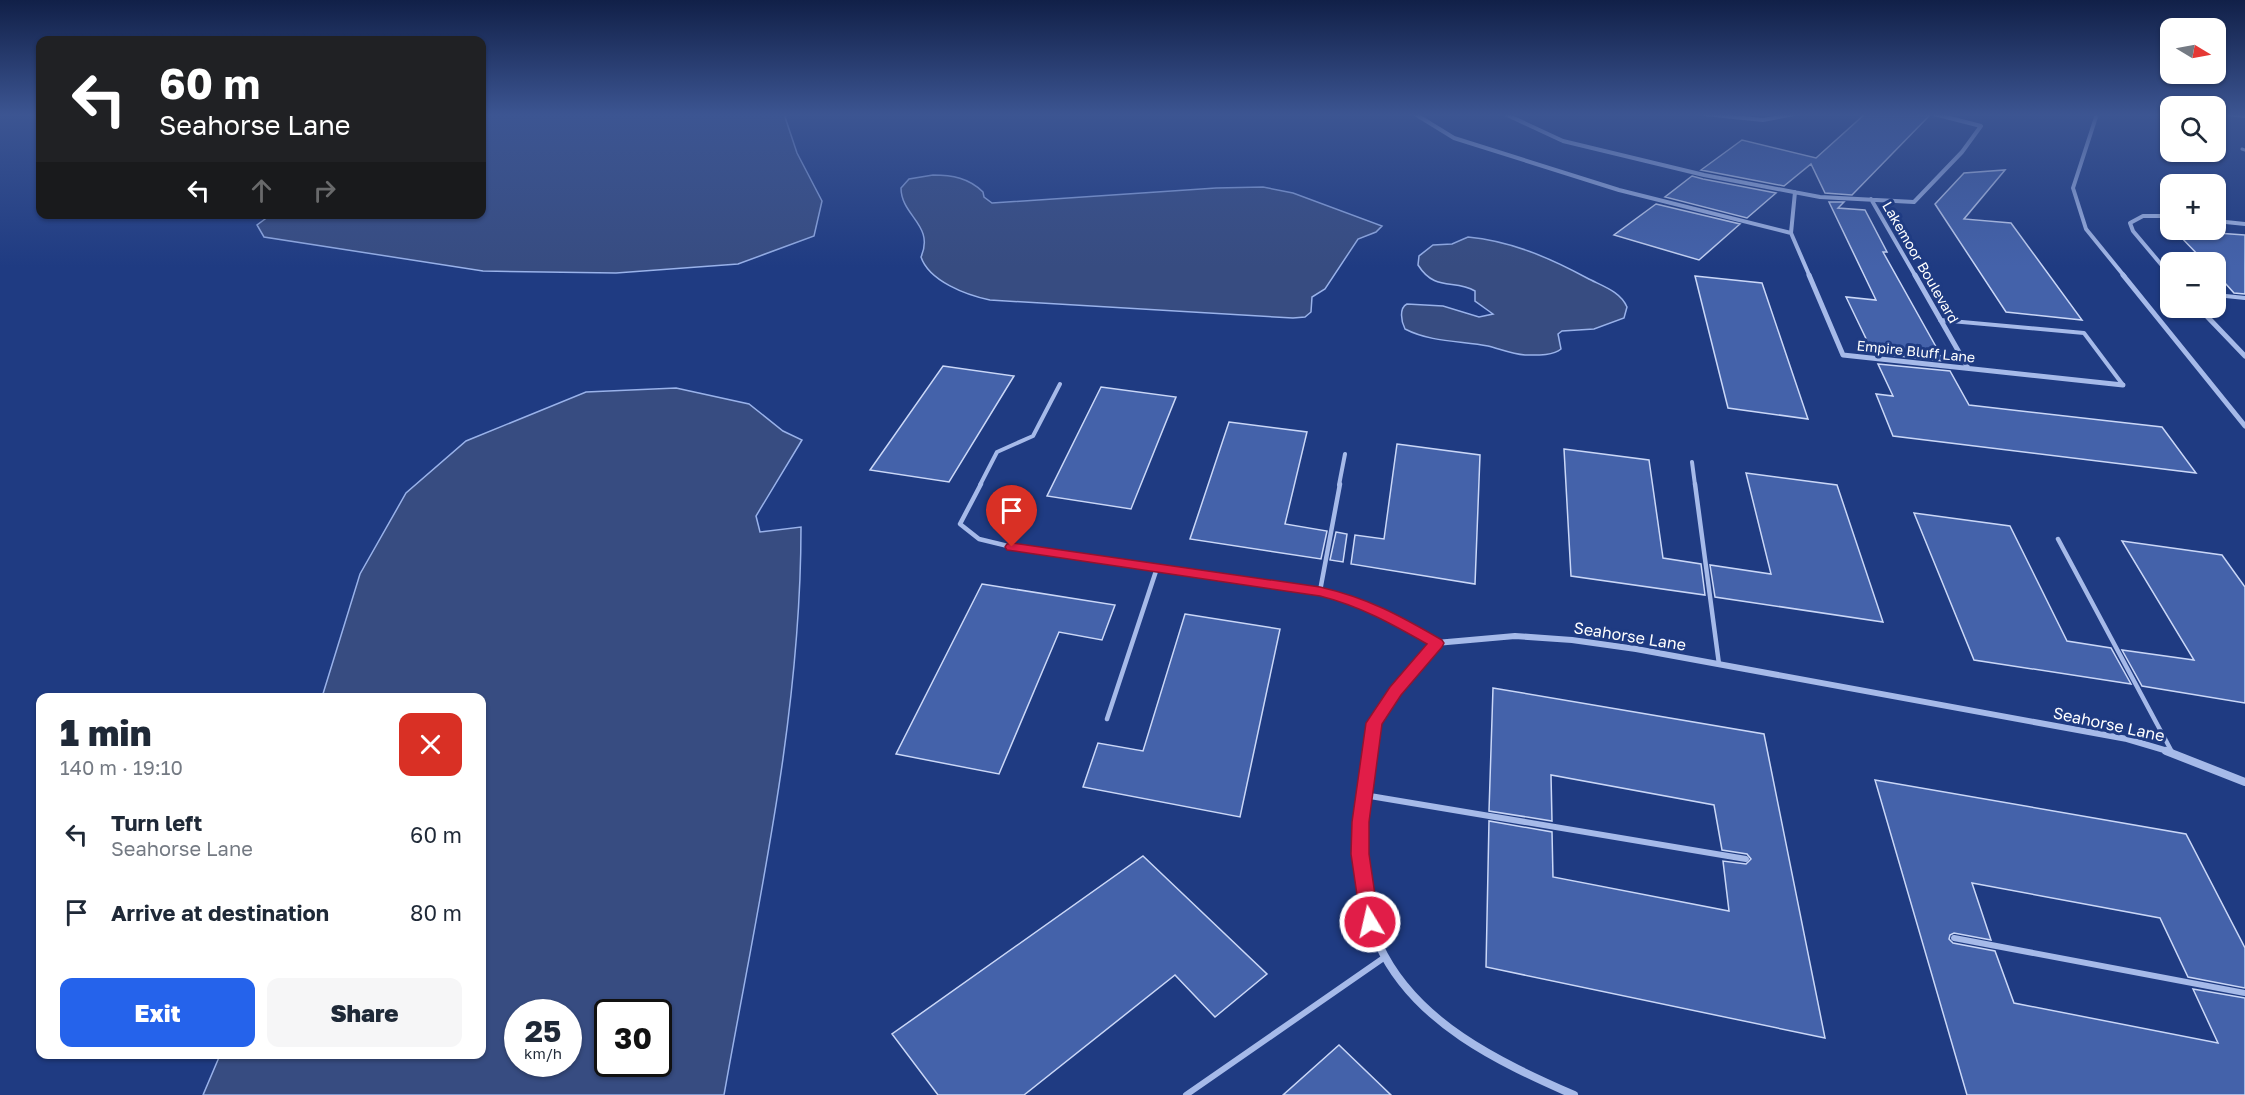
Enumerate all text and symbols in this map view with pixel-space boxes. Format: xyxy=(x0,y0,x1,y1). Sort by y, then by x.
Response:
north arrow xyxy=(2160,18,2226,84)
map controls xyxy=(2160,18,2226,318)
text: 60 m xyxy=(159,58,260,108)
icon: left xyxy=(60,60,138,138)
button: search xyxy=(2160,96,2226,162)
text: Seahorse Lane xyxy=(159,109,350,141)
icon: left xyxy=(182,174,215,207)
icon: ahead xyxy=(245,174,278,207)
icon: right xyxy=(308,174,341,207)
button: + xyxy=(2160,174,2226,240)
street label: Lakemoor Boulevard xyxy=(1879,198,1963,326)
button: − xyxy=(2160,252,2226,318)
street label: Empire Bluff Lane xyxy=(1856,336,1976,366)
pin xyxy=(986,485,1037,547)
icon: arrive xyxy=(995,494,1028,527)
street label: Seahorse Lane xyxy=(1572,617,1688,655)
street label: Seahorse Lane xyxy=(2051,702,2167,746)
text: 1 min xyxy=(60,711,151,754)
button: close xyxy=(399,713,462,776)
text: 140 m · 19:10 xyxy=(60,755,183,779)
text: Turn left xyxy=(111,809,202,836)
icon: left xyxy=(60,818,93,851)
text: 60 m xyxy=(410,821,462,848)
text: Seahorse Lane xyxy=(111,836,253,860)
position arrow xyxy=(1338,890,1402,954)
icon: arrive xyxy=(60,896,93,929)
text: Arrive at destination xyxy=(111,899,329,926)
text: 80 m xyxy=(410,899,462,926)
button: Exit xyxy=(60,978,255,1047)
button: Share xyxy=(267,978,462,1047)
speed limit sign: 30 xyxy=(594,999,672,1077)
text: 25 xyxy=(525,1013,561,1049)
text: km/h xyxy=(524,1044,562,1062)

